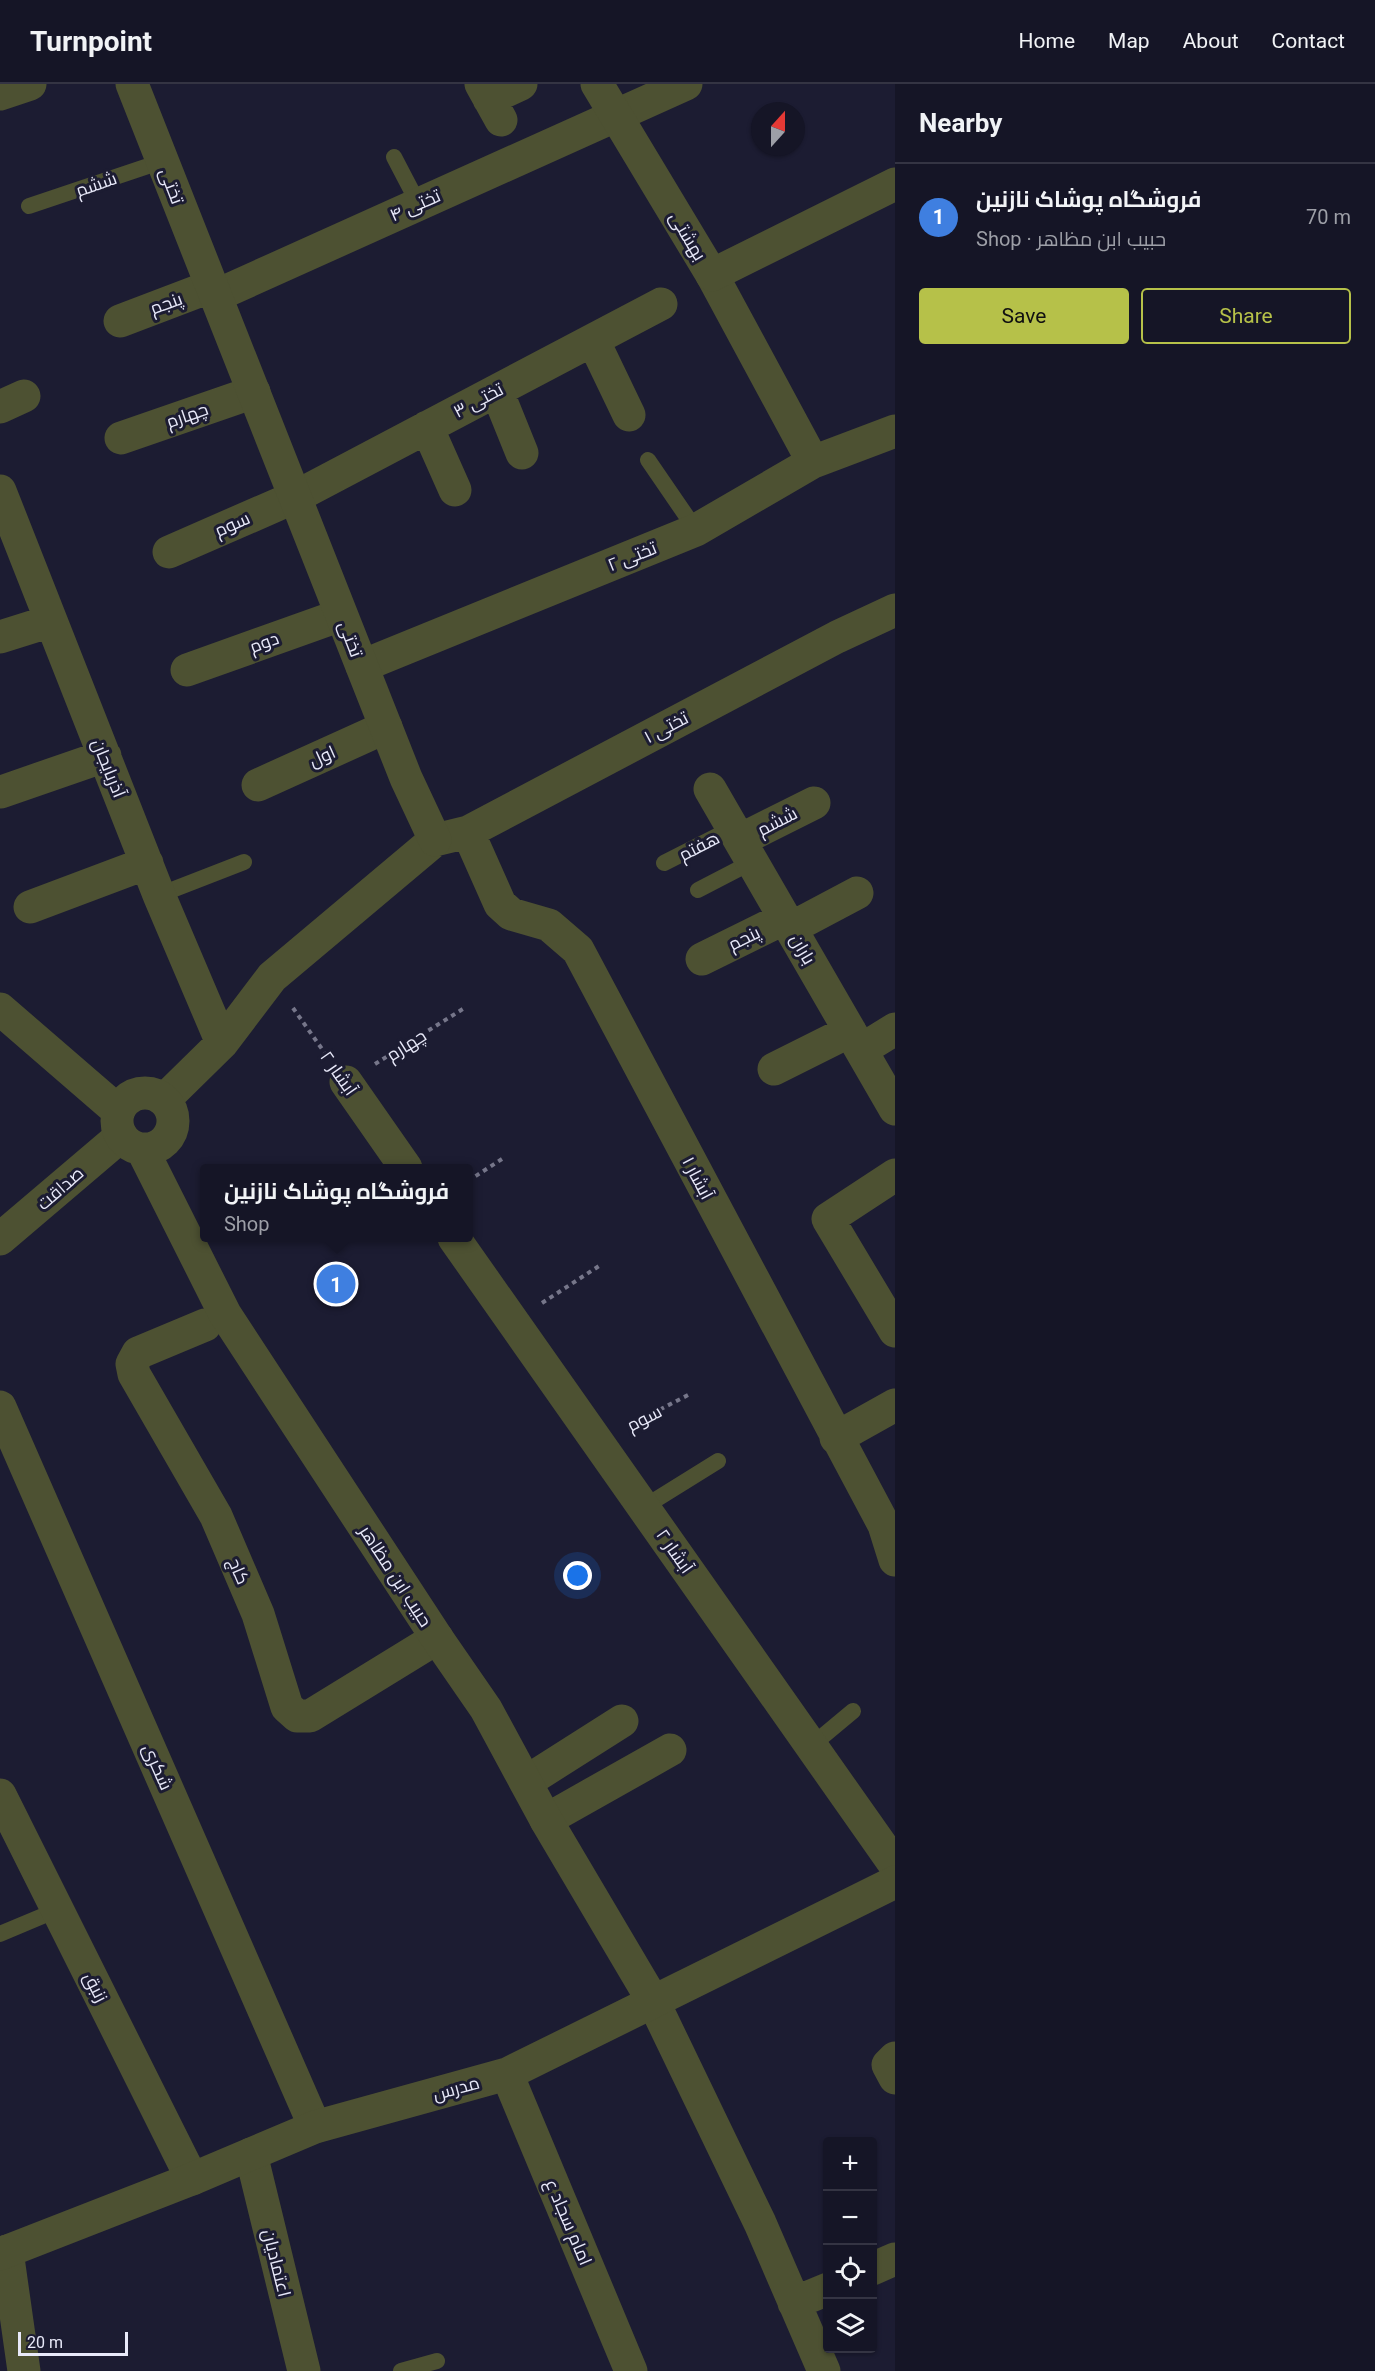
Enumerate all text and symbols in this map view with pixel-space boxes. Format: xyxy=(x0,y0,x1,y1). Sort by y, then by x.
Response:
text: Turnpoint xyxy=(30,25,152,58)
text: Home xyxy=(1019,29,1075,53)
text: Map xyxy=(1108,29,1150,53)
text: About xyxy=(1183,29,1239,53)
text: Contact xyxy=(1272,29,1345,53)
north arrow xyxy=(751,102,805,156)
text: Nearby xyxy=(919,108,1002,138)
street label: تختی xyxy=(155,165,188,208)
street label: ششم xyxy=(73,167,120,203)
street label: تختی ۴ xyxy=(386,184,444,226)
text: فروشگاه پوشاک نازنین xyxy=(976,187,1201,212)
text: 1 xyxy=(933,205,944,229)
text: 70 m xyxy=(1306,205,1351,229)
street label: بهشتی xyxy=(664,208,711,265)
text: Shop · حبیب ابن مظاهر xyxy=(976,227,1166,251)
street label: پنجم xyxy=(147,287,186,320)
button: Save xyxy=(919,288,1129,344)
button: Share xyxy=(1141,288,1351,344)
street label: تختی ۳ xyxy=(449,378,507,423)
street label: چهارم xyxy=(163,398,211,434)
street label: سوم xyxy=(211,507,254,543)
street label: تختی ۲ xyxy=(604,537,660,576)
street label: تختی xyxy=(334,618,367,661)
street label: دوم xyxy=(246,627,282,659)
street label: تختی ۱ xyxy=(640,707,692,748)
street label: آذربایجان xyxy=(87,736,130,801)
street label: اول xyxy=(306,741,339,772)
street label: ششم xyxy=(753,802,801,842)
street label: هفتم xyxy=(675,827,724,867)
street label: پنجم xyxy=(725,921,764,956)
street label: باران xyxy=(785,930,820,968)
street label: چهارم xyxy=(382,1025,431,1067)
street label: آبشار ۲ xyxy=(315,1047,362,1100)
street label: آبشار ۱ xyxy=(677,1153,718,1203)
street label: صداقت xyxy=(32,1162,88,1214)
popup xyxy=(200,1164,473,1242)
text: فروشگاه پوشاک نازنین xyxy=(224,1179,449,1204)
text: Shop xyxy=(224,1212,269,1236)
pin: 1 xyxy=(316,1262,356,1306)
street label: سوم xyxy=(623,1400,666,1437)
street label: حبیب ابن مظاهر xyxy=(354,1521,437,1631)
street label: آبشار ۲ xyxy=(651,1525,698,1578)
street label: کاج xyxy=(222,1554,254,1588)
your location xyxy=(563,1561,592,1590)
street label: شکری xyxy=(138,1741,177,1794)
street label: زنبق xyxy=(78,1968,112,2006)
street label: مدرس xyxy=(430,2072,482,2105)
map controls xyxy=(823,2137,877,2353)
button: + xyxy=(823,2137,877,2191)
street label: امام سجاد ع xyxy=(540,2176,597,2269)
button: − xyxy=(823,2191,877,2245)
street label: اعتمادیان xyxy=(257,2227,296,2299)
button: locate xyxy=(823,2245,877,2299)
button: layers xyxy=(823,2299,877,2353)
scale bar xyxy=(18,2329,128,2356)
text: 20 m xyxy=(27,2333,63,2352)

